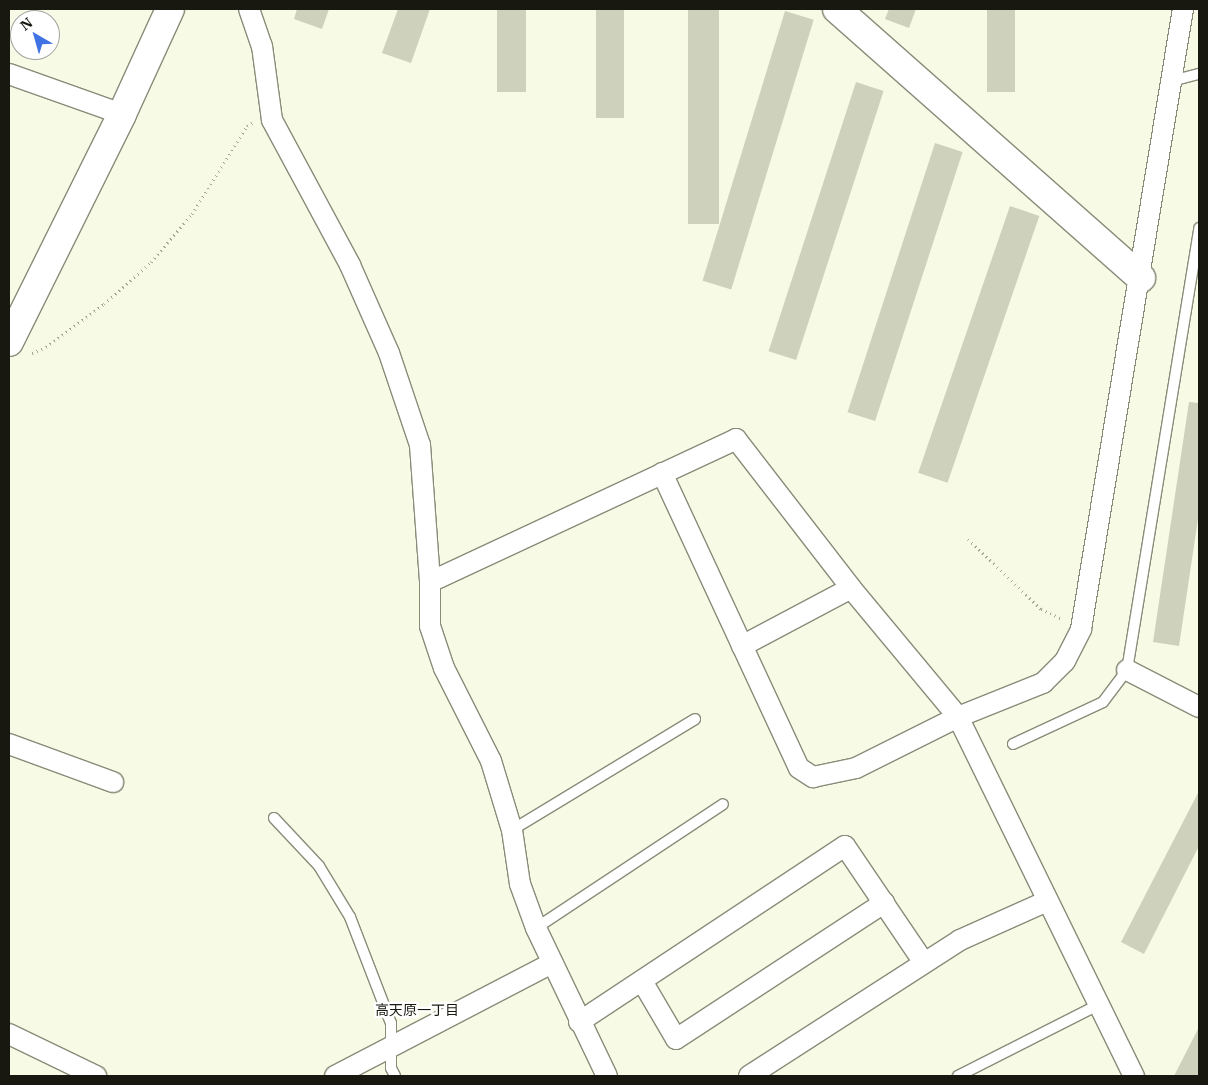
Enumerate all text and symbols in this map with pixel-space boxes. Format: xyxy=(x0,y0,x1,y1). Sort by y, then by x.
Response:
north arrow xyxy=(10,10,60,60)
text: N xyxy=(16,13,36,34)
district label: 高天原一丁目 xyxy=(375,1002,459,1018)

